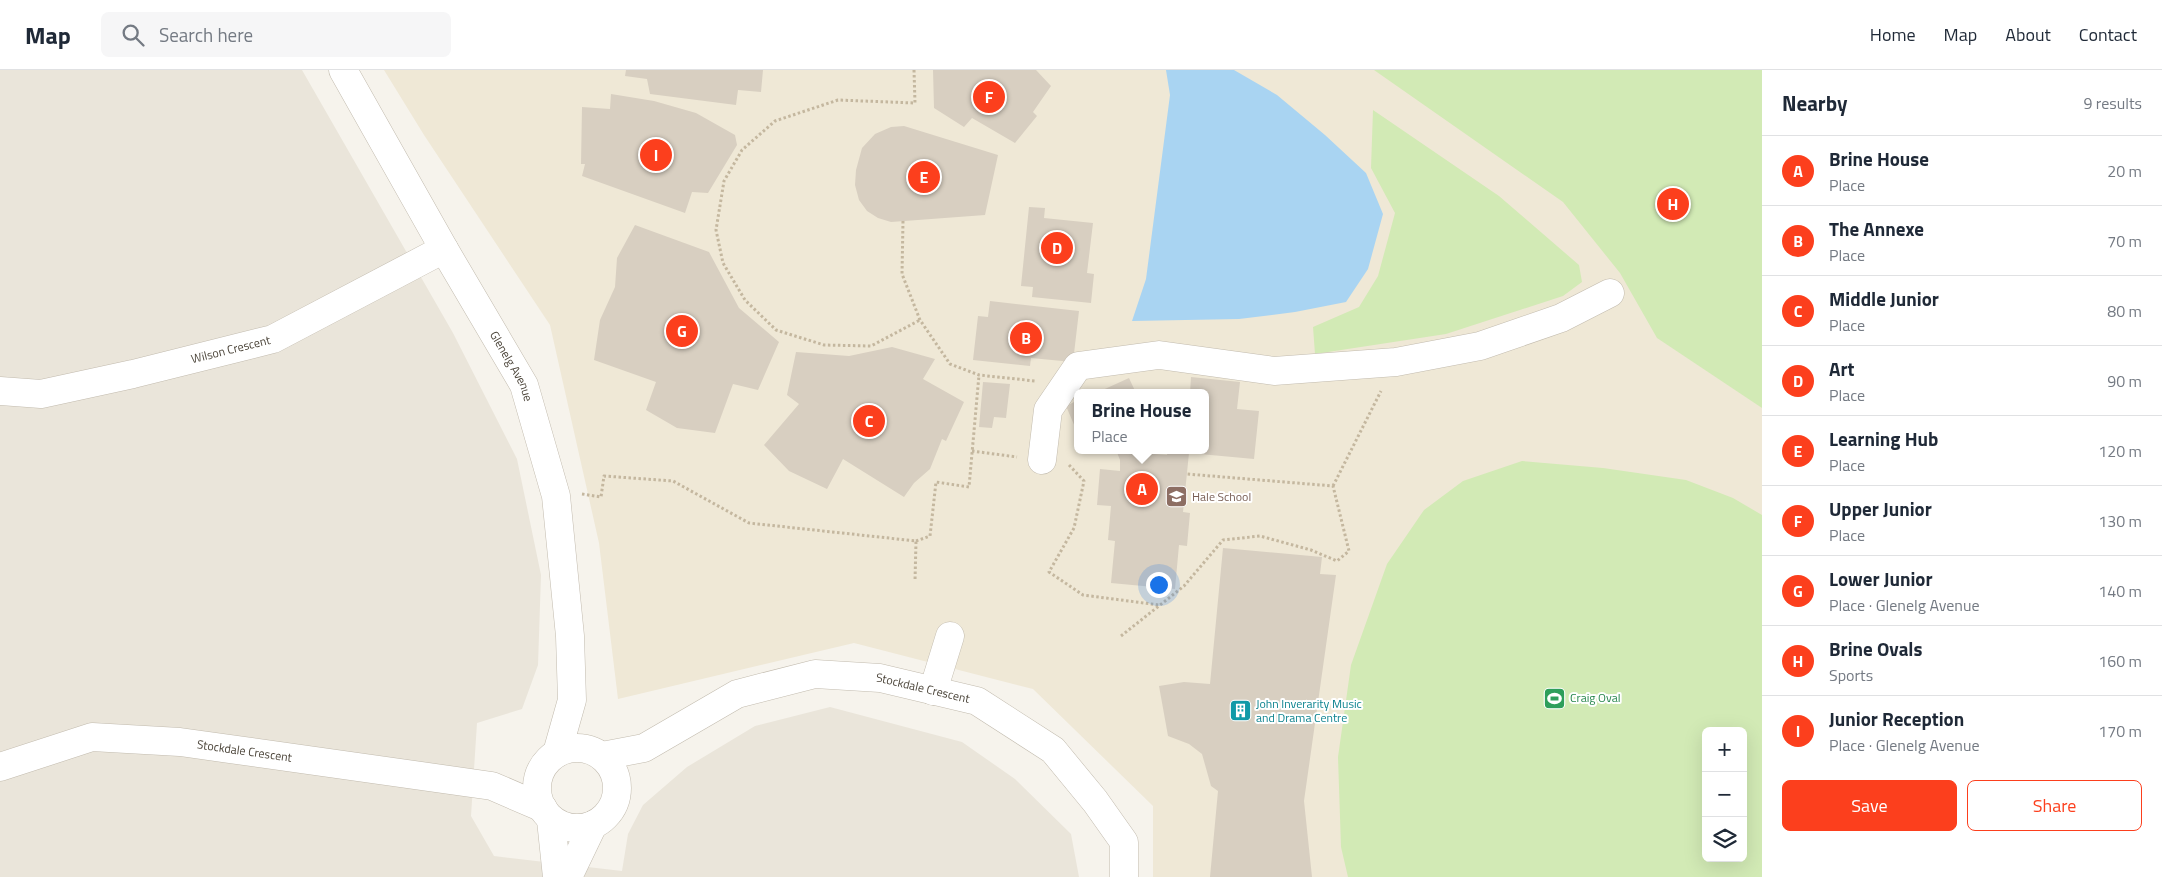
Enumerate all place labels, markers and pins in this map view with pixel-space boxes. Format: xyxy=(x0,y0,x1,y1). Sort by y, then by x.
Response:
pin: F xyxy=(973,78,1005,116)
pin: I xyxy=(640,136,672,174)
pin: E xyxy=(908,158,940,196)
pin: H xyxy=(1657,185,1689,223)
pin: D xyxy=(1041,229,1073,267)
pin: G xyxy=(666,312,698,350)
pin: B xyxy=(1010,319,1042,357)
pin: C xyxy=(853,402,885,440)
pin: A xyxy=(1126,470,1158,508)
school or university icon: Hale School xyxy=(1164,485,1188,509)
place label: Hale School xyxy=(1192,487,1251,506)
sports icon: Craig Oval xyxy=(1542,686,1566,710)
place label: Craig Oval xyxy=(1570,688,1620,707)
place label: John Inverarity Music and Drama Centre xyxy=(1256,694,1362,727)
building icon: John Inverarity Music and Drama Centre xyxy=(1228,699,1252,723)

